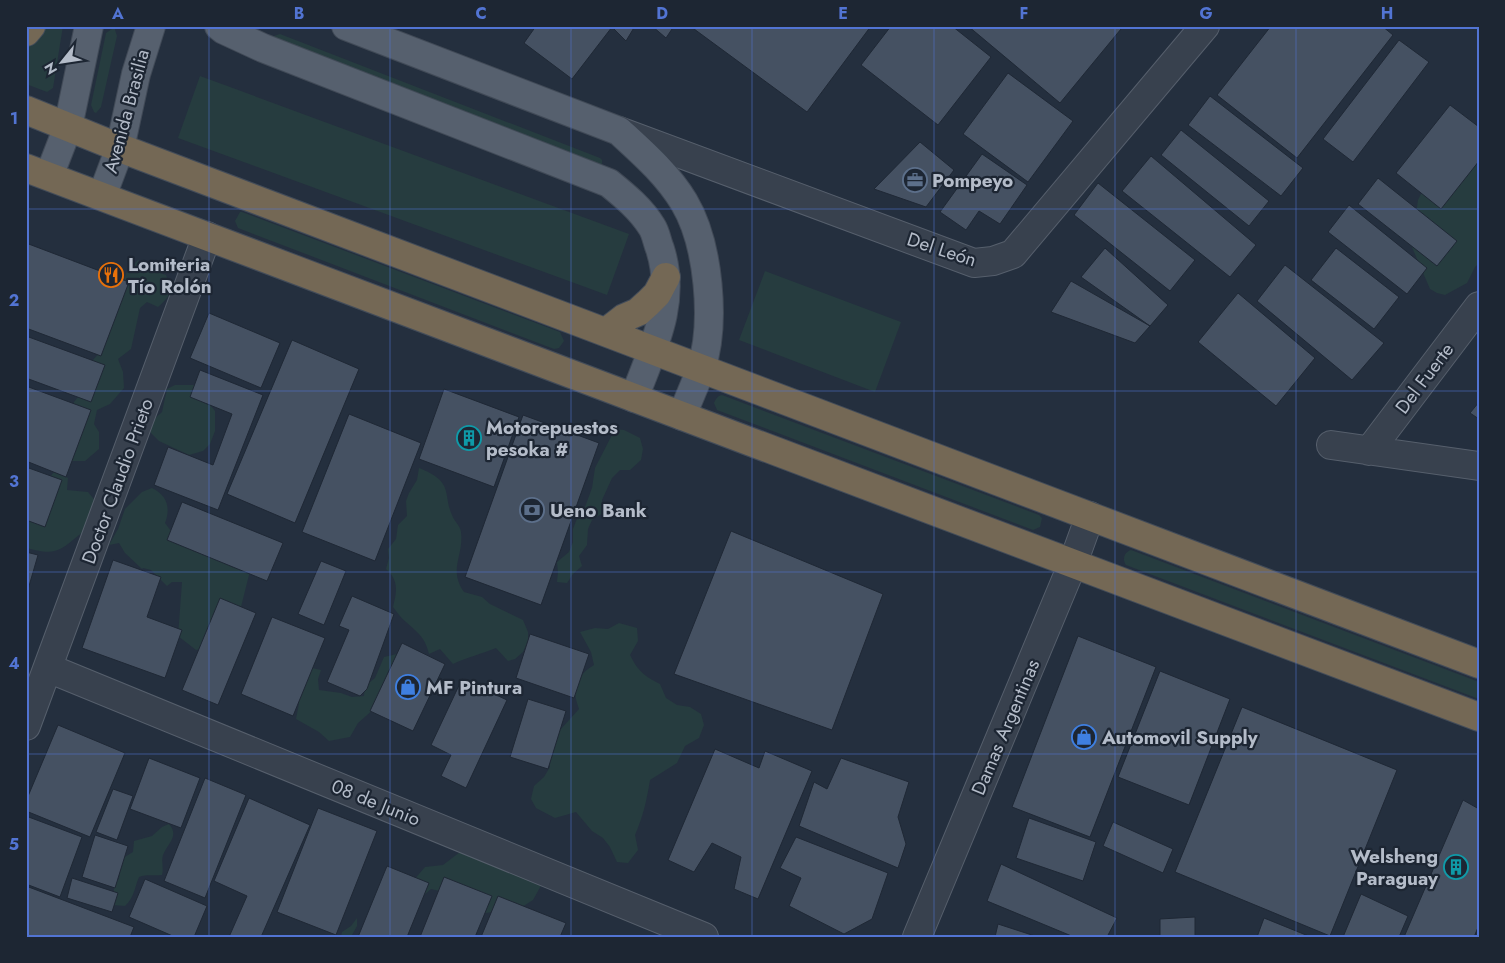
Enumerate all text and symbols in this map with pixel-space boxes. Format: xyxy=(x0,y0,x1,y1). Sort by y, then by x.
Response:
text: A xyxy=(111,2,124,25)
text: B xyxy=(294,2,304,25)
text: C xyxy=(475,2,487,25)
text: D xyxy=(656,2,668,25)
text: E xyxy=(838,2,848,25)
text: F xyxy=(1020,2,1028,25)
text: G xyxy=(1199,2,1213,25)
text: H xyxy=(1381,2,1393,25)
north arrow xyxy=(38,38,88,88)
street label: Avenida Brasilia xyxy=(97,46,156,176)
text: N xyxy=(39,59,62,78)
text: 1 xyxy=(10,107,18,130)
office icon: Pompeyo xyxy=(902,167,928,193)
place label: Pompeyo xyxy=(932,167,1013,194)
street label: Del León xyxy=(904,226,980,273)
place label: Lomiteria Tío Rolón xyxy=(128,251,212,300)
restaurant icon: Lomiteria Tío Rolón xyxy=(98,262,124,288)
text: 2 xyxy=(9,289,19,312)
street label: Del Fuerte xyxy=(1389,337,1460,419)
street label: Doctor Claudio Prieto xyxy=(75,395,160,568)
place label: Motorepuestos pesoka # xyxy=(486,414,618,463)
building icon: Motorepuestos pesoka # xyxy=(456,425,482,451)
text: 3 xyxy=(9,470,19,493)
bank icon: Ueno Bank xyxy=(519,497,545,523)
place label: Ueno Bank xyxy=(550,497,647,524)
text: 4 xyxy=(8,652,20,675)
street label: Damas Argentinas xyxy=(965,655,1046,799)
shop icon: MF Pintura xyxy=(395,674,421,700)
place label: MF Pintura xyxy=(426,674,522,701)
shop icon: Automovil Supply xyxy=(1071,724,1097,750)
place label: Automovil Supply xyxy=(1101,724,1259,751)
street label: 08 de Junio xyxy=(327,772,424,833)
text: 5 xyxy=(9,833,19,856)
place label: Welsheng Paraguay xyxy=(1350,843,1439,892)
building icon: Welsheng Paraguay xyxy=(1443,854,1469,880)

